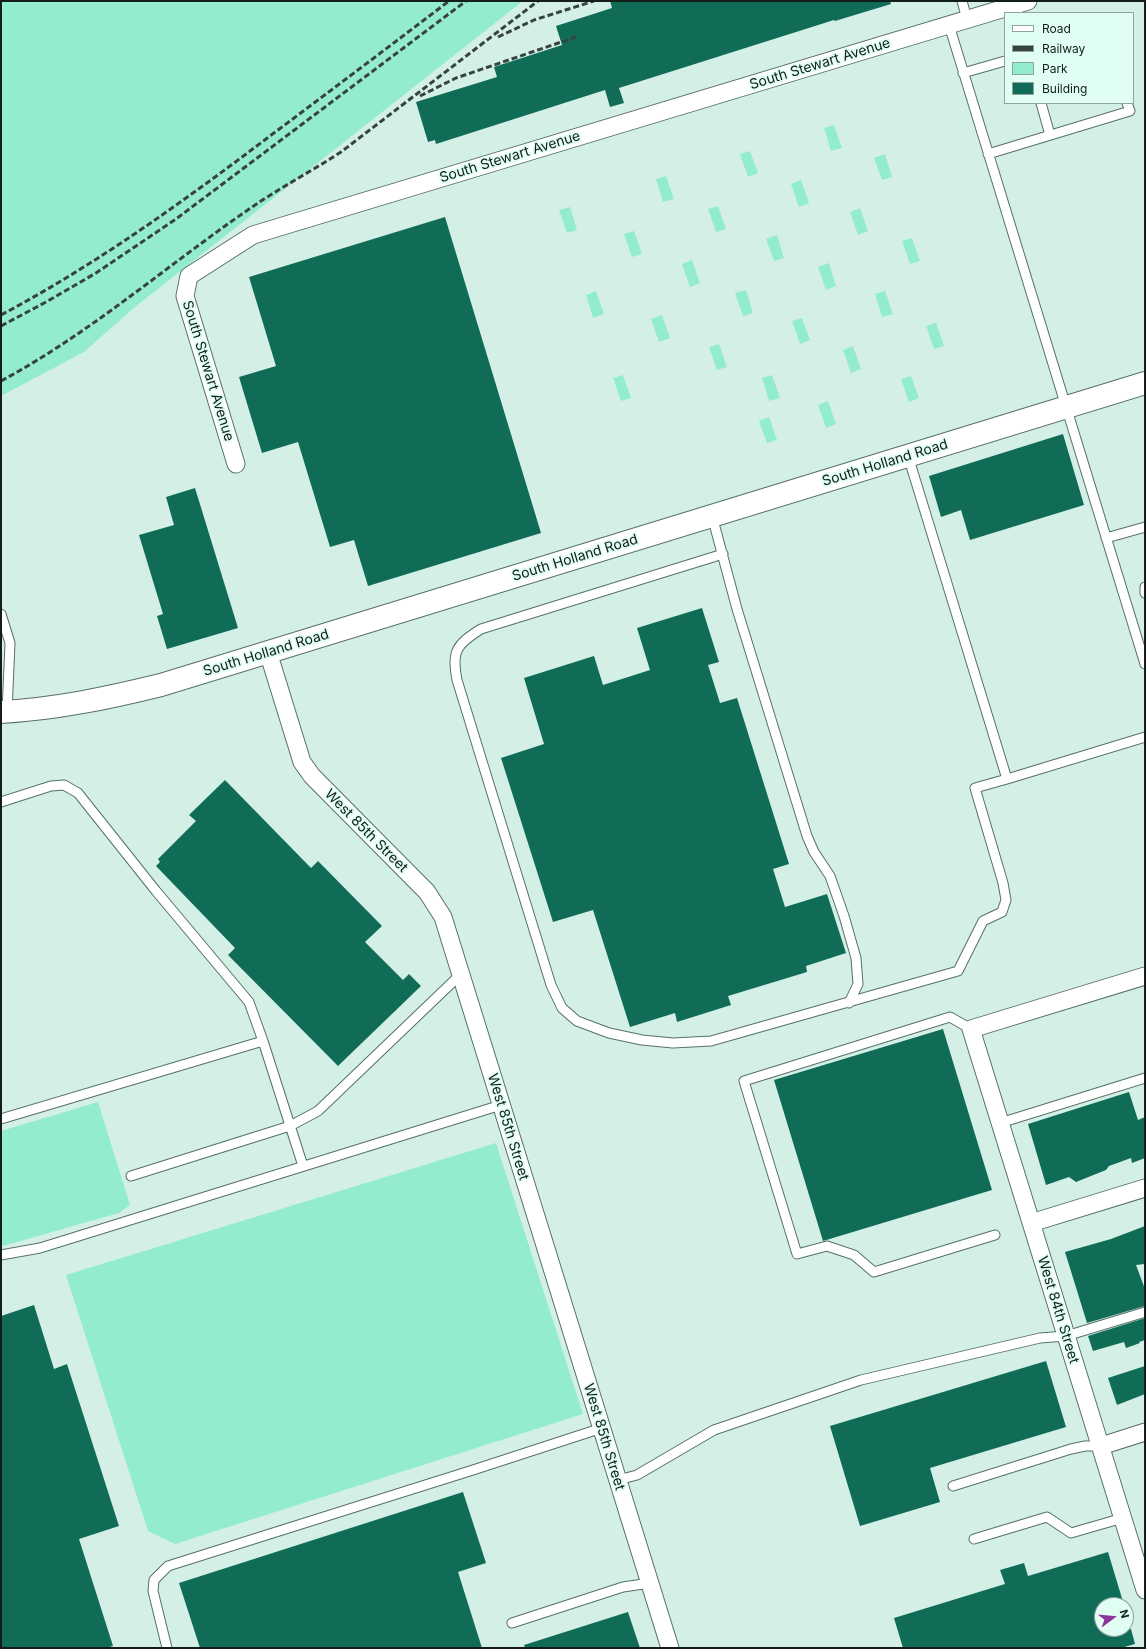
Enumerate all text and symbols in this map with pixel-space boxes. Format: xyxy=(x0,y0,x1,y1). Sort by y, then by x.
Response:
legend xyxy=(1004,12,1134,104)
text: Road xyxy=(1042,21,1071,36)
street label: South Stewart Avenue xyxy=(748,35,892,93)
text: Railway xyxy=(1042,41,1085,56)
text: Park xyxy=(1042,61,1068,76)
text: Building xyxy=(1042,81,1087,96)
street label: South Stewart Avenue xyxy=(438,128,582,186)
street label: South Stewart Avenue xyxy=(179,299,237,443)
street label: South Holland Road xyxy=(820,436,950,490)
street label: South Holland Road xyxy=(510,531,640,585)
street label: South Holland Road xyxy=(201,626,331,680)
street label: West 85th Street xyxy=(321,786,411,876)
street label: West 85th Street xyxy=(484,1072,532,1182)
street label: West 84th Street xyxy=(1034,1254,1082,1366)
street label: West 85th Street xyxy=(580,1382,628,1492)
north arrow xyxy=(1094,1597,1134,1637)
text: N xyxy=(1117,1608,1132,1620)

